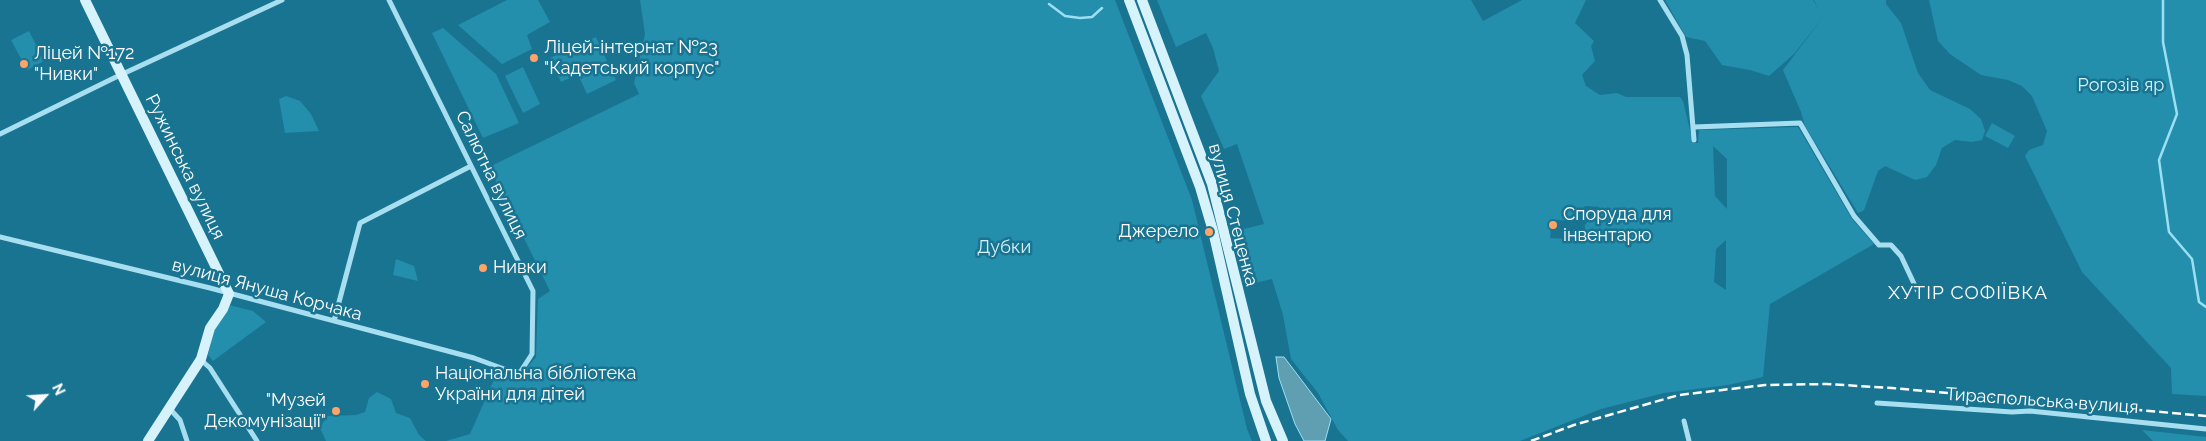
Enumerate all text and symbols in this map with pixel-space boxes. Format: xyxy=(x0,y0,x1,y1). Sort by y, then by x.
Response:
place label: Ліцей-інтернат №23 "Кадетський корпус" xyxy=(544,37,719,80)
place label: Ліцей №172 "Нивки" xyxy=(34,43,134,86)
marker: Ліцей-інтернат №23 "Кадетський корпус" xyxy=(528,52,540,64)
marker: Ліцей №172 "Нивки" xyxy=(18,58,30,70)
park label: Рогозів яр xyxy=(2078,75,2164,97)
street label: Ружинська вулиця xyxy=(140,91,230,243)
street label: Салютна вулиця xyxy=(451,107,531,243)
street label: вулиця Стеценка xyxy=(1204,141,1262,289)
place label: Споруда для інвентарю xyxy=(1563,204,1672,246)
marker: Споруда для інвентарю xyxy=(1547,219,1559,231)
place label: Джерело xyxy=(1118,221,1199,243)
marker: Джерело xyxy=(1203,226,1215,238)
park label: Дубки xyxy=(977,237,1031,259)
street label: вулиця Януша Корчака xyxy=(170,254,364,326)
place label: Нивки xyxy=(493,257,547,279)
marker: Нивки xyxy=(477,262,489,274)
district label: ХУТІР СОФІЇВКА xyxy=(1886,282,2050,304)
place label: Національна бібліотека України для дітей xyxy=(435,363,636,406)
north arrow xyxy=(20,371,70,421)
marker: Національна бібліотека України для дітей xyxy=(419,378,431,390)
text: N xyxy=(49,381,68,398)
street label: Тираспольська вулиця xyxy=(1945,383,2139,419)
place label: "Музей Декомунізації" xyxy=(204,390,326,432)
marker: "Музей Декомунізації" xyxy=(330,405,342,417)

